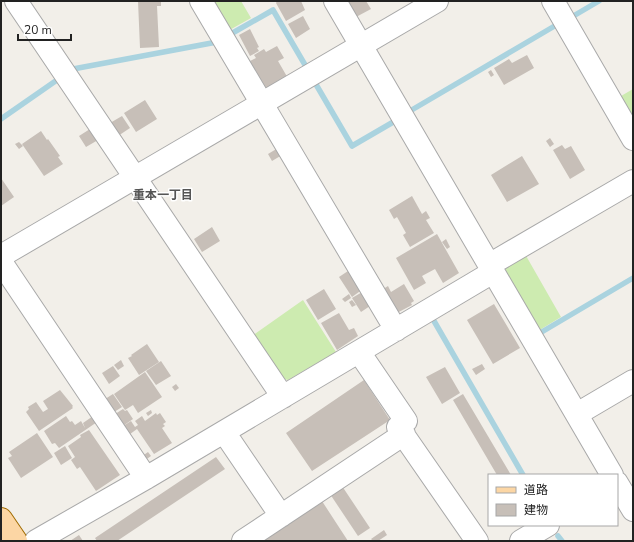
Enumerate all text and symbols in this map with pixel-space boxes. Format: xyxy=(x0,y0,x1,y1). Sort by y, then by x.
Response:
scale bar xyxy=(18,16,71,42)
text: 20 m xyxy=(24,22,52,38)
district label: 重本一丁目 xyxy=(133,187,193,203)
legend xyxy=(488,474,618,526)
text: 道路 xyxy=(524,482,548,498)
text: 建物 xyxy=(524,502,548,518)

